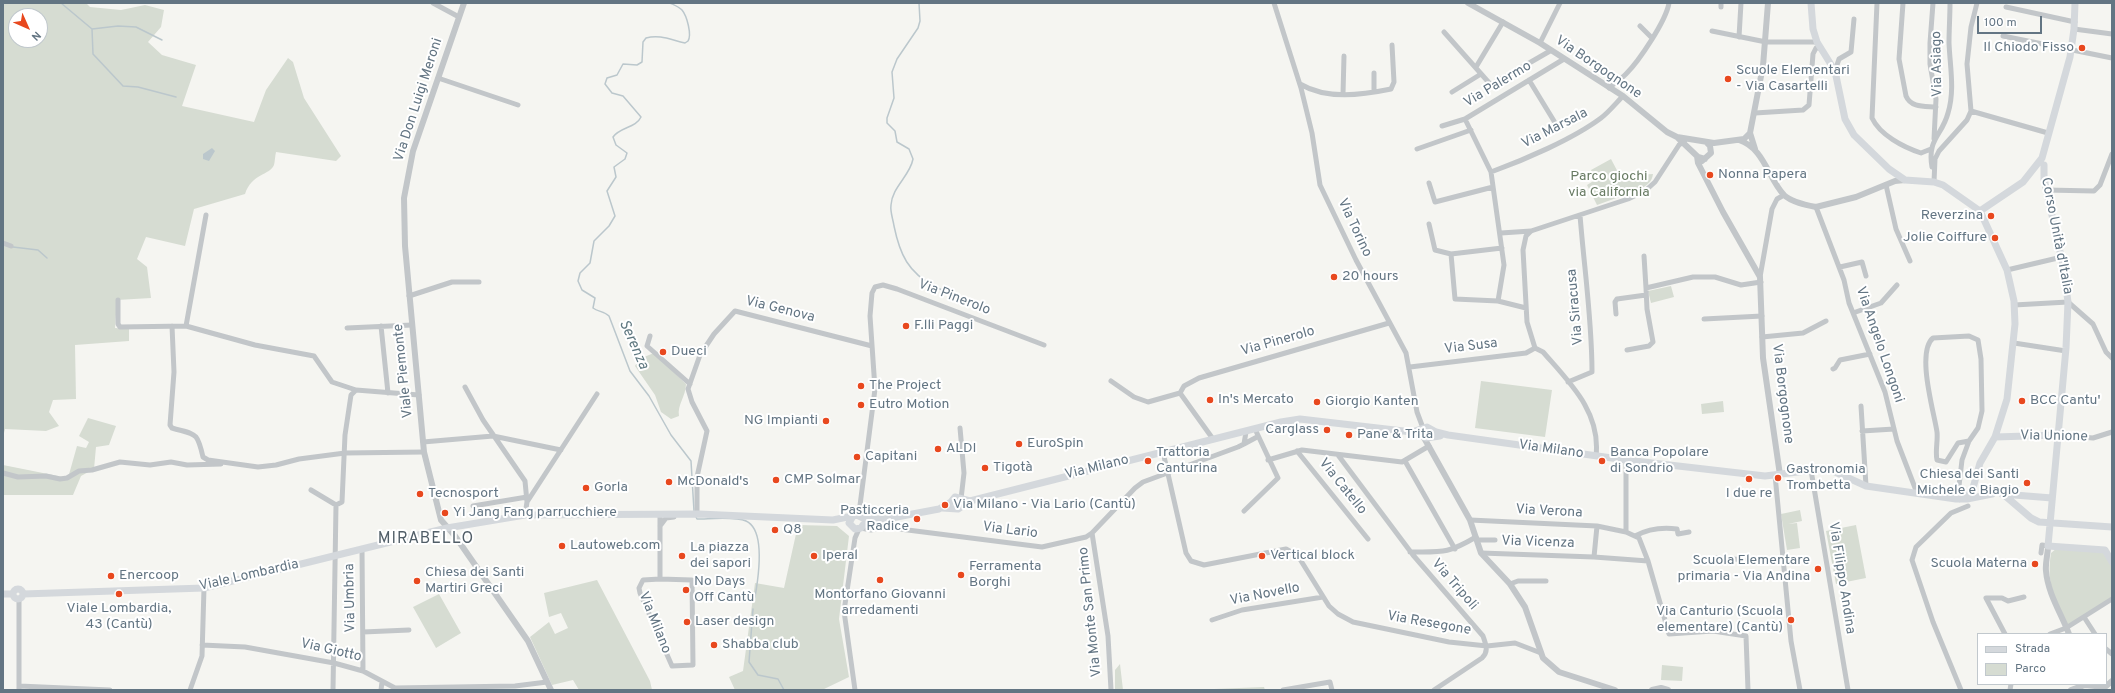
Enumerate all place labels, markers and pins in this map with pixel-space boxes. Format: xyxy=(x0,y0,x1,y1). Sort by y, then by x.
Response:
place label: Il Chiodo Fisso xyxy=(1983,40,2074,56)
marker: Il Chiodo Fisso xyxy=(2077,43,2087,53)
place label: Scuole Elementari - Via Casartelli xyxy=(1736,63,1850,96)
marker: Scuole Elementari - Via Casartelli xyxy=(1723,74,1733,84)
place label: Nonna Papera xyxy=(1718,167,1807,183)
marker: Nonna Papera xyxy=(1705,170,1715,180)
place label: Reverzina xyxy=(1921,208,1983,224)
marker: Reverzina xyxy=(1986,211,1996,221)
place label: Jolie Coiffure xyxy=(1903,230,1987,246)
marker: Jolie Coiffure xyxy=(1990,233,2000,243)
place label: 20 hours xyxy=(1342,269,1399,285)
marker: 20 hours xyxy=(1329,272,1339,282)
place label: F.lli Paggi xyxy=(914,318,973,334)
marker: F.lli Paggi xyxy=(901,321,911,331)
place label: Dueci xyxy=(671,344,707,360)
marker: Dueci xyxy=(658,347,668,357)
place label: The Project xyxy=(869,378,941,394)
marker: The Project xyxy=(856,381,866,391)
place label: In's Mercato xyxy=(1218,392,1294,408)
place label: BCC Cantu' xyxy=(2030,393,2100,409)
place label: Giorgio Kanten xyxy=(1325,394,1419,410)
marker: In's Mercato xyxy=(1205,395,1215,405)
marker: BCC Cantu' xyxy=(2017,396,2027,406)
place label: Eutro Motion xyxy=(869,397,949,413)
marker: Giorgio Kanten xyxy=(1312,397,1322,407)
marker: Eutro Motion xyxy=(856,400,866,410)
place label: NG Impianti xyxy=(744,413,818,429)
marker: NG Impianti xyxy=(821,416,831,426)
place label: Carglass xyxy=(1265,422,1319,438)
marker: Carglass xyxy=(1322,425,1332,435)
place label: Pane & Trita xyxy=(1357,427,1433,443)
marker: Pane & Trita xyxy=(1344,430,1354,440)
place label: EuroSpin xyxy=(1027,436,1084,452)
marker: EuroSpin xyxy=(1014,439,1024,449)
place label: ALDI xyxy=(946,441,976,457)
marker: ALDI xyxy=(933,444,943,454)
place label: Trattoria Canturina xyxy=(1156,445,1217,478)
place label: Banca Popolare di Sondrio xyxy=(1610,445,1709,478)
place label: Capitani xyxy=(865,449,917,465)
marker: Capitani xyxy=(852,452,862,462)
marker: Trattoria Canturina xyxy=(1143,456,1153,466)
marker: Banca Popolare di Sondrio xyxy=(1597,456,1607,466)
place label: Tigotà xyxy=(993,460,1033,476)
place label: Gastronomia Trombetta xyxy=(1786,462,1866,494)
marker: Tigotà xyxy=(980,463,990,473)
place label: Chiesa dei Santi Michele e Biagio xyxy=(1917,467,2019,500)
place label: CMP Solmar xyxy=(784,472,861,488)
marker: Gastronomia Trombetta xyxy=(1773,473,1783,483)
place label: McDonald's xyxy=(677,474,749,490)
marker: I due re xyxy=(1744,474,1754,484)
marker: CMP Solmar xyxy=(771,475,781,485)
marker: McDonald's xyxy=(664,477,674,487)
marker: Chiesa dei Santi Michele e Biagio xyxy=(2022,478,2032,488)
place label: Gorla xyxy=(594,480,628,496)
marker: Gorla xyxy=(581,483,591,493)
place label: Tecnosport xyxy=(428,486,499,502)
place label: I due re xyxy=(1726,486,1772,502)
marker: Tecnosport xyxy=(415,489,425,499)
place label: Via Milano - Via Lario (Cantù) xyxy=(953,497,1136,513)
marker: Via Milano - Via Lario (Cantù) xyxy=(940,500,950,510)
place label: Pasticceria Radice xyxy=(840,503,909,536)
place label: Yi Jang Fang parrucchiere xyxy=(453,505,617,521)
marker: Yi Jang Fang parrucchiere xyxy=(440,508,450,518)
marker: Pasticceria Radice xyxy=(912,514,922,524)
place label: Q8 xyxy=(783,522,802,538)
marker: Q8 xyxy=(770,525,780,535)
place label: Lautoweb.com xyxy=(570,538,660,554)
place label: La piazza dei sapori xyxy=(690,540,751,572)
marker: Lautoweb.com xyxy=(557,541,567,551)
place label: Iperal xyxy=(822,548,858,564)
place label: Vertical block xyxy=(1270,548,1355,564)
marker: La piazza dei sapori xyxy=(677,551,687,561)
marker: Iperal xyxy=(809,551,819,561)
marker: Vertical block xyxy=(1257,551,1267,561)
place label: Scuola Elementare primaria - Via Andina xyxy=(1678,553,1810,586)
place label: Scuola Materna xyxy=(1931,556,2027,572)
place label: Ferramenta Borghi xyxy=(969,559,1041,592)
marker: Scuola Materna xyxy=(2030,559,2040,569)
marker: Scuola Elementare primaria - Via Andina xyxy=(1813,564,1823,574)
place label: Chiesa dei Santi Martiri Greci xyxy=(425,565,524,598)
place label: Enercoop xyxy=(119,568,179,584)
marker: Ferramenta Borghi xyxy=(956,570,966,580)
marker: Enercoop xyxy=(106,571,116,581)
place label: No Days Off Cantù xyxy=(694,574,754,606)
marker: Montorfano Giovanni arredamenti xyxy=(875,575,885,585)
marker: Chiesa dei Santi Martiri Greci xyxy=(412,576,422,586)
marker: No Days Off Cantù xyxy=(681,585,691,595)
place label: Montorfano Giovanni arredamenti xyxy=(814,587,946,620)
marker: Viale Lombardia, 43 (Cantù) xyxy=(114,589,124,599)
place label: Viale Lombardia, 43 (Cantù) xyxy=(67,601,171,634)
place label: Via Canturio (Scuola elementare) (Cantù) xyxy=(1656,604,1783,636)
place label: Laser design xyxy=(695,614,774,630)
marker: Via Canturio (Scuola elementare) (Cantù) xyxy=(1786,615,1796,625)
marker: Laser design xyxy=(682,617,692,627)
place label: Shabba club xyxy=(722,637,799,653)
marker: Shabba club xyxy=(709,640,719,650)

